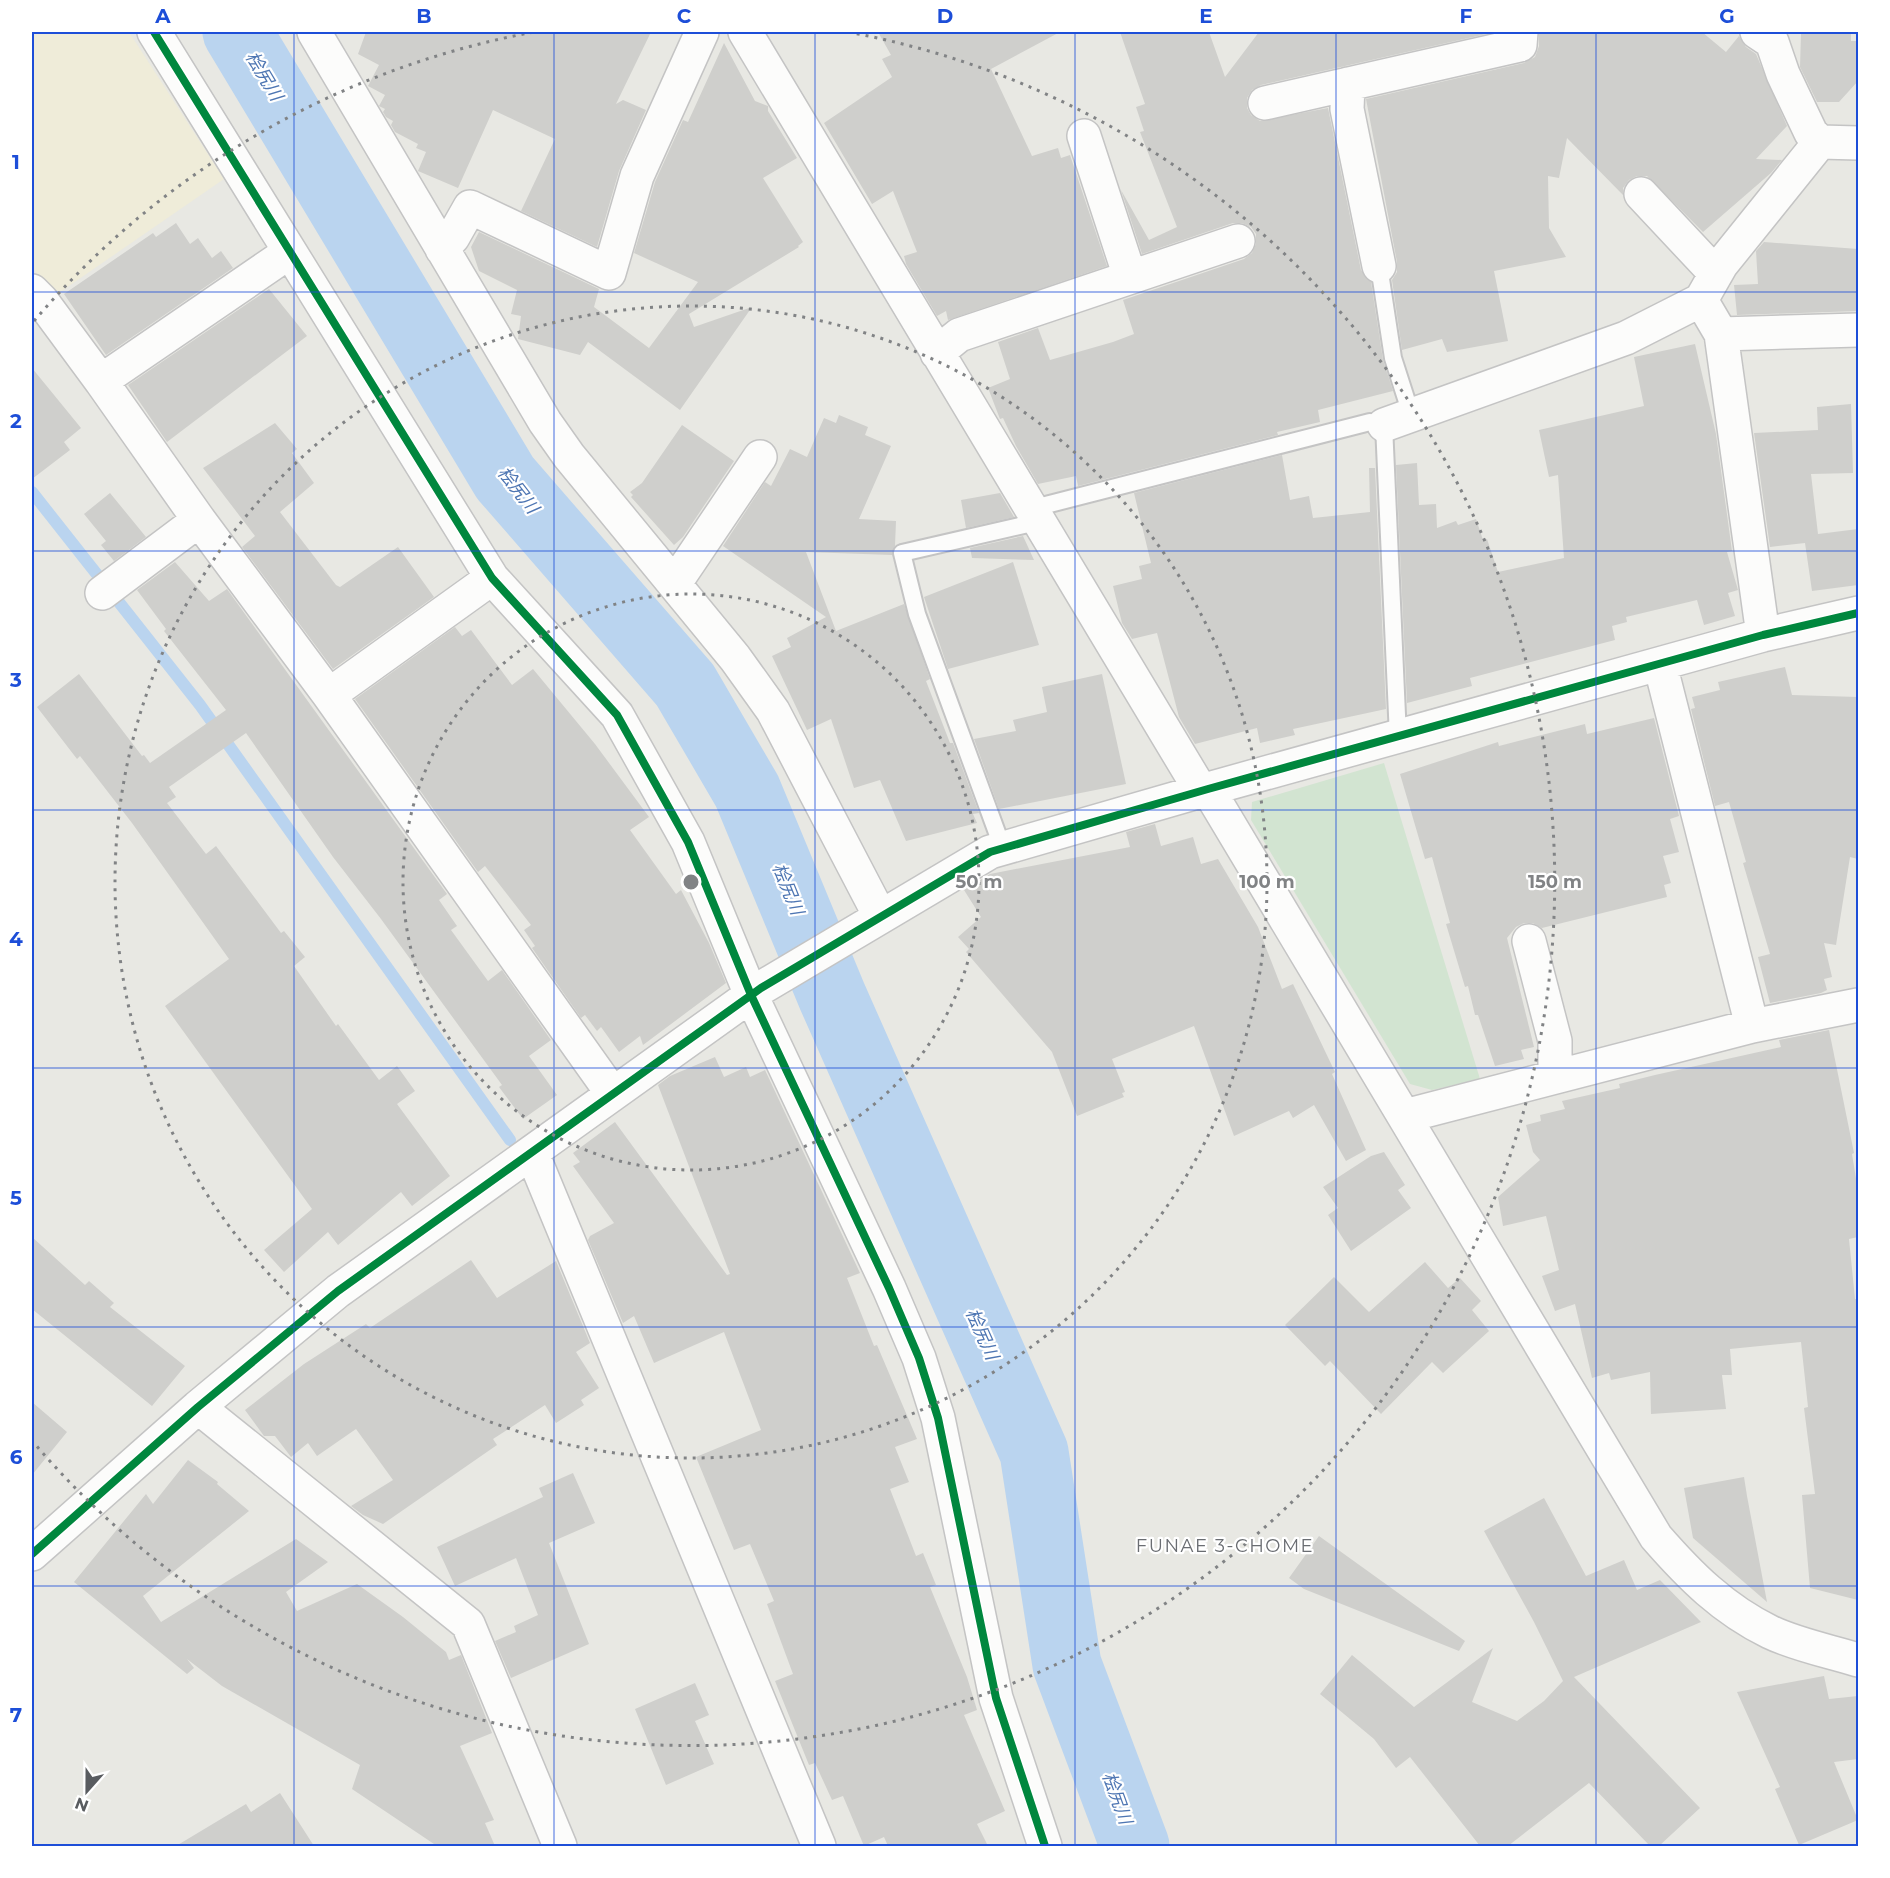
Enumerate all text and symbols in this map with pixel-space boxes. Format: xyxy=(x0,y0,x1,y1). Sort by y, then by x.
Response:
text: A xyxy=(154,4,171,28)
text: B xyxy=(416,4,432,28)
text: C xyxy=(677,4,692,28)
text: D xyxy=(937,4,953,28)
text: E xyxy=(1199,4,1213,28)
text: F xyxy=(1460,4,1473,28)
text: G xyxy=(1719,4,1735,28)
water label: 桧尻川 xyxy=(241,47,288,107)
text: 1 xyxy=(12,150,20,174)
text: 2 xyxy=(10,409,22,433)
water label: 桧尻川 xyxy=(493,462,545,520)
text: 3 xyxy=(9,668,22,692)
water label: 桧尻川 xyxy=(768,860,809,920)
text: 50 m xyxy=(956,871,1002,893)
text: 100 m xyxy=(1239,871,1295,893)
text: 150 m xyxy=(1528,871,1582,893)
centre of rings xyxy=(681,872,701,892)
text: 4 xyxy=(9,927,23,951)
text: 5 xyxy=(10,1186,22,1210)
water label: 桧尻川 xyxy=(961,1305,1004,1365)
text: 6 xyxy=(10,1445,23,1469)
district label: FUNAE 3-CHOME xyxy=(1136,1535,1314,1557)
text: 7 xyxy=(10,1703,22,1727)
north arrow xyxy=(57,1761,117,1821)
water label: 桧尻川 xyxy=(1097,1769,1137,1829)
text: N xyxy=(72,1793,91,1816)

